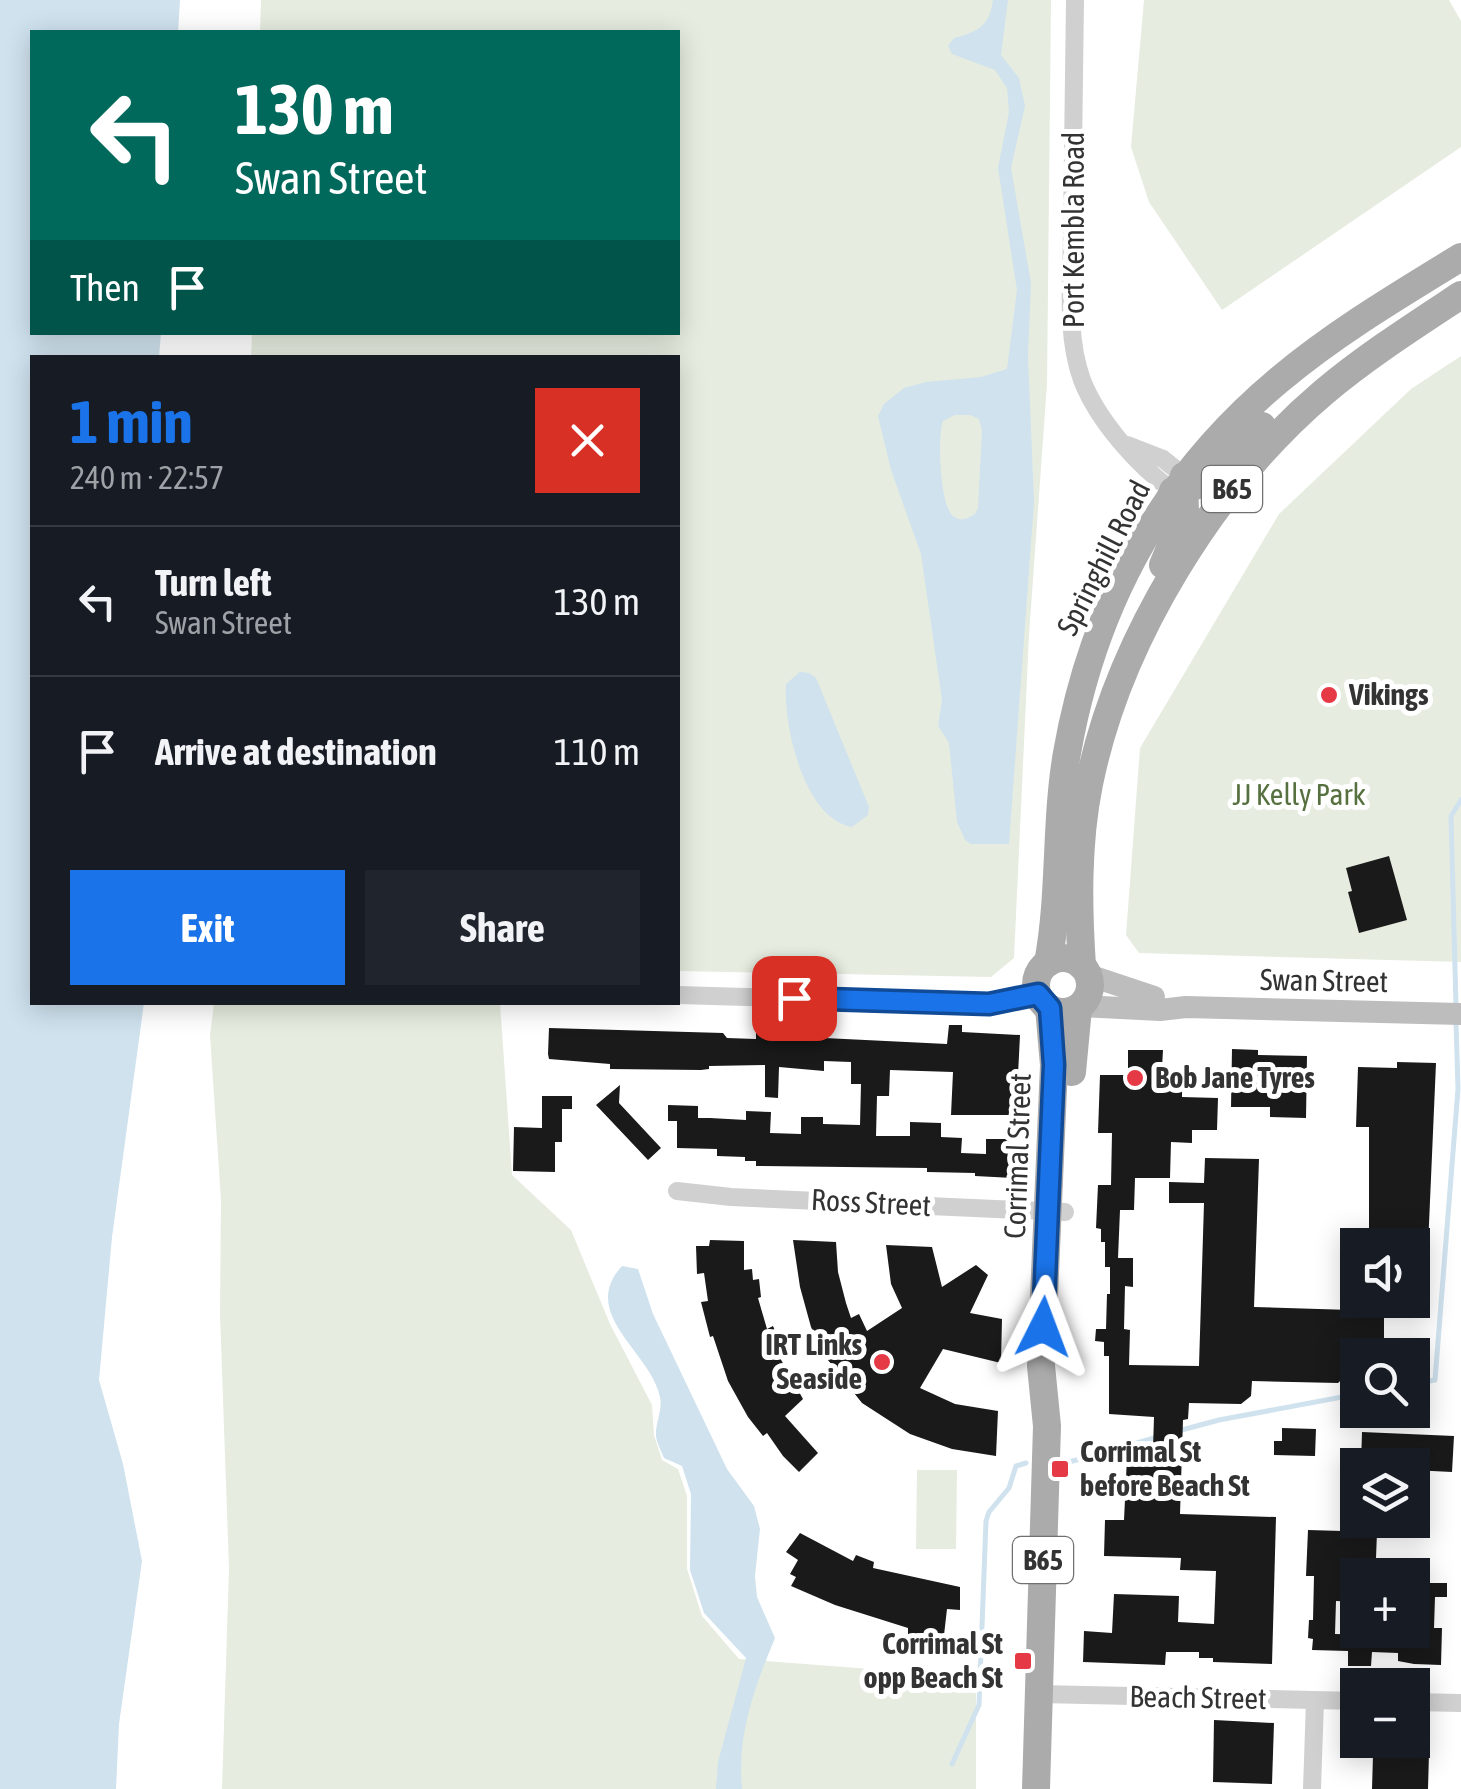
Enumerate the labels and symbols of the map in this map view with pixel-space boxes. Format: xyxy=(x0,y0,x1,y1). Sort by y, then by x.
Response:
street label: Port Kembla Road xyxy=(1056,132,1090,328)
road number: B65 xyxy=(1202,466,1262,512)
street label: Springhill Road xyxy=(1050,475,1157,640)
place label: Vikings xyxy=(1348,677,1429,711)
marker: Vikings xyxy=(1318,684,1340,706)
park label: JJ Kelly Park xyxy=(1232,777,1366,811)
pin xyxy=(752,956,837,1041)
street label: Swan Street xyxy=(1260,962,1388,998)
place label: Bob Jane Tyres xyxy=(1155,1060,1315,1094)
marker: Bob Jane Tyres xyxy=(1124,1067,1146,1089)
street label: Corrimal Street xyxy=(997,1073,1037,1239)
street label: Ross Street xyxy=(810,1182,932,1222)
position arrow xyxy=(991,1275,1095,1379)
place label: IRT Links Seaside xyxy=(765,1327,862,1395)
marker: IRT Links Seaside xyxy=(871,1351,893,1373)
place label: Corrimal St before Beach St xyxy=(1080,1434,1250,1502)
marker: Corrimal St before Beach St xyxy=(1049,1458,1071,1480)
road number: B65 xyxy=(1013,1537,1073,1583)
place label: Corrimal St opp Beach St xyxy=(864,1626,1003,1694)
marker: Corrimal St opp Beach St xyxy=(1012,1650,1034,1672)
street label: Beach Street xyxy=(1129,1679,1267,1715)

